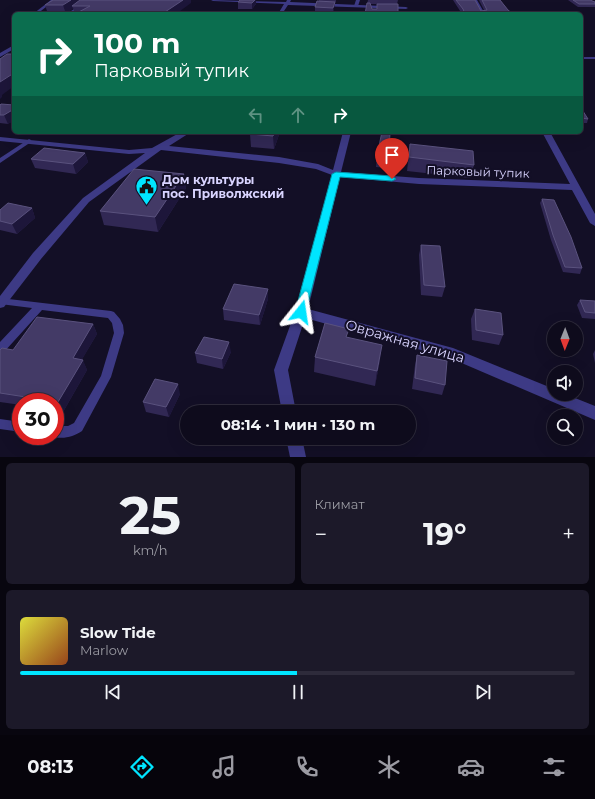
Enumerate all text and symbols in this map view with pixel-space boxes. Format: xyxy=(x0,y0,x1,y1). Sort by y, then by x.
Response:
text: 100 m xyxy=(94,26,180,60)
icon: right xyxy=(28,28,80,80)
text: Парковый тупик xyxy=(94,60,249,82)
icon: left xyxy=(245,104,267,126)
icon: ahead xyxy=(287,104,309,126)
icon: right xyxy=(329,104,351,126)
pin xyxy=(375,138,409,179)
icon: arrive xyxy=(381,144,403,166)
street label: Парковый тупик xyxy=(426,162,530,181)
place label: Дом культуры пос. Приволжский xyxy=(162,172,284,201)
public building icon: Дом культуры пос. Приволжский xyxy=(134,174,160,207)
position arrow xyxy=(280,291,322,333)
street label: Овражная улица xyxy=(343,315,467,367)
north arrow xyxy=(547,321,583,357)
map controls xyxy=(547,321,583,445)
button: sound xyxy=(547,365,583,401)
speed limit sign: 30 xyxy=(12,393,64,445)
button: search xyxy=(547,409,583,445)
text: 08:14 · 1 мин · 130 m xyxy=(221,415,375,434)
text: 25 xyxy=(119,484,181,547)
text: Климат xyxy=(315,496,365,512)
text: 19° xyxy=(423,516,466,553)
text: − xyxy=(315,521,327,548)
text: + xyxy=(562,521,575,548)
text: km/h xyxy=(133,542,168,558)
text: Slow Tide xyxy=(80,623,156,642)
text: Marlow xyxy=(80,642,128,658)
icon: previous xyxy=(102,681,124,703)
icon: pause xyxy=(287,681,309,703)
icon: next xyxy=(472,681,494,703)
icon: directions xyxy=(128,753,156,781)
icon: music xyxy=(210,753,238,781)
icon: phone xyxy=(293,753,321,781)
icon: climate xyxy=(375,753,403,781)
icon: car xyxy=(457,753,485,781)
icon: filters xyxy=(540,753,568,781)
text: 08:13 xyxy=(27,756,74,778)

